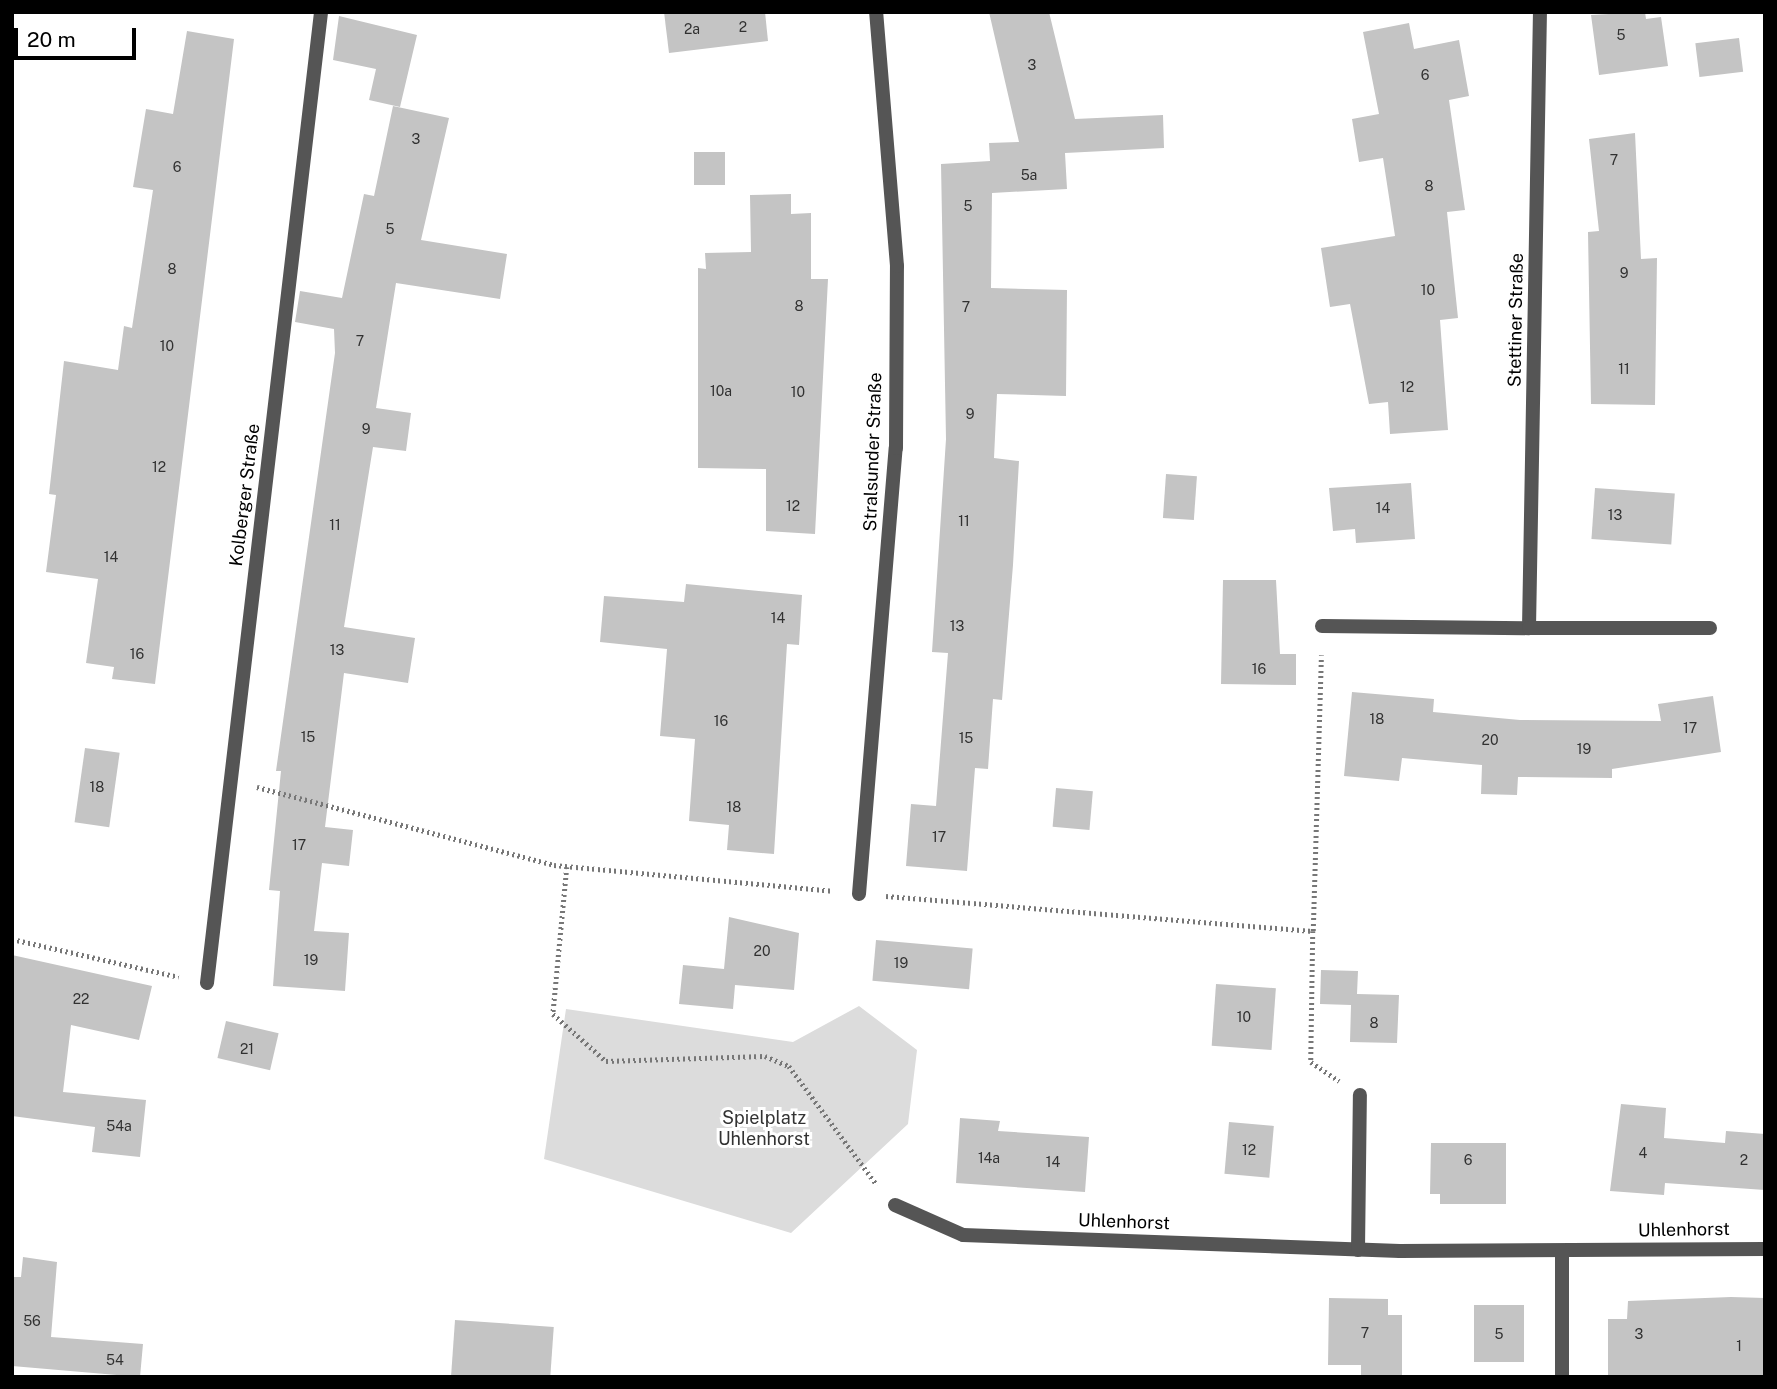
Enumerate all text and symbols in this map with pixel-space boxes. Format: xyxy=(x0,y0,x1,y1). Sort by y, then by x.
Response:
scale bar xyxy=(18,14,140,58)
house number: 2 xyxy=(739,19,747,35)
house number: 2a xyxy=(684,21,700,37)
text: 20 m xyxy=(27,27,76,52)
house number: 5 xyxy=(1617,27,1625,43)
house number: 3 xyxy=(1028,57,1036,73)
house number: 6 xyxy=(1421,67,1429,83)
house number: 3 xyxy=(412,131,420,147)
house number: 7 xyxy=(1610,152,1618,168)
house number: 6 xyxy=(173,159,181,175)
house number: 5a xyxy=(1021,167,1037,183)
house number: 8 xyxy=(1424,178,1434,194)
house number: 5 xyxy=(964,198,972,214)
house number: 5 xyxy=(386,221,394,237)
street label: Stettiner Straße xyxy=(1504,253,1528,387)
house number: 8 xyxy=(167,261,177,277)
house number: 9 xyxy=(1620,265,1628,281)
house number: 10 xyxy=(1421,282,1435,298)
house number: 8 xyxy=(794,298,804,314)
house number: 7 xyxy=(962,299,970,315)
house number: 7 xyxy=(356,333,364,349)
house number: 10 xyxy=(160,338,174,354)
house number: 11 xyxy=(1618,361,1630,377)
street label: Stralsunder Straße xyxy=(859,372,887,532)
house number: 12 xyxy=(1400,379,1414,395)
house number: 10a xyxy=(710,383,732,399)
house number: 10 xyxy=(791,384,805,400)
house number: 9 xyxy=(966,406,974,422)
house number: 9 xyxy=(362,421,370,437)
street label: Kolberger Straße xyxy=(226,422,264,568)
house number: 12 xyxy=(152,459,166,475)
house number: 12 xyxy=(786,498,800,514)
house number: 14 xyxy=(1376,500,1390,516)
house number: 13 xyxy=(1608,507,1622,523)
house number: 11 xyxy=(958,513,970,529)
house number: 11 xyxy=(329,517,341,533)
house number: 14 xyxy=(104,549,118,565)
house number: 14 xyxy=(771,610,785,626)
house number: 13 xyxy=(950,618,964,634)
house number: 13 xyxy=(330,642,344,658)
house number: 16 xyxy=(130,646,144,662)
house number: 16 xyxy=(1252,661,1266,677)
house number: 18 xyxy=(1370,711,1384,727)
house number: 16 xyxy=(714,713,728,729)
house number: 17 xyxy=(1683,720,1697,736)
house number: 15 xyxy=(301,729,315,745)
house number: 15 xyxy=(959,730,973,746)
house number: 20 xyxy=(1482,732,1498,748)
house number: 19 xyxy=(1577,741,1591,757)
house number: 18 xyxy=(90,779,104,795)
house number: 18 xyxy=(727,799,741,815)
house number: 17 xyxy=(932,829,946,845)
house number: 17 xyxy=(292,837,306,853)
house number: 20 xyxy=(754,943,770,959)
house number: 19 xyxy=(304,952,318,968)
house number: 19 xyxy=(894,955,908,971)
house number: 22 xyxy=(73,991,89,1007)
house number: 10 xyxy=(1237,1009,1251,1025)
house number: 8 xyxy=(1369,1015,1379,1031)
house number: 21 xyxy=(240,1041,254,1057)
park label: Spielplatz Uhlenhorst xyxy=(718,1108,810,1150)
house number: 54a xyxy=(106,1118,132,1134)
house number: 12 xyxy=(1242,1142,1256,1158)
house number: 4 xyxy=(1639,1145,1647,1161)
house number: 14a xyxy=(978,1150,1000,1166)
house number: 6 xyxy=(1464,1152,1472,1168)
house number: 2 xyxy=(1740,1152,1748,1168)
house number: 14 xyxy=(1046,1154,1060,1170)
street label: Uhlenhorst xyxy=(1078,1210,1170,1234)
street label: Uhlenhorst xyxy=(1638,1218,1730,1242)
house number: 56 xyxy=(23,1313,41,1329)
house number: 7 xyxy=(1361,1325,1369,1341)
house number: 5 xyxy=(1495,1326,1503,1342)
house number: 3 xyxy=(1635,1326,1643,1342)
house number: 1 xyxy=(1736,1338,1742,1354)
house number: 54 xyxy=(106,1352,124,1368)

